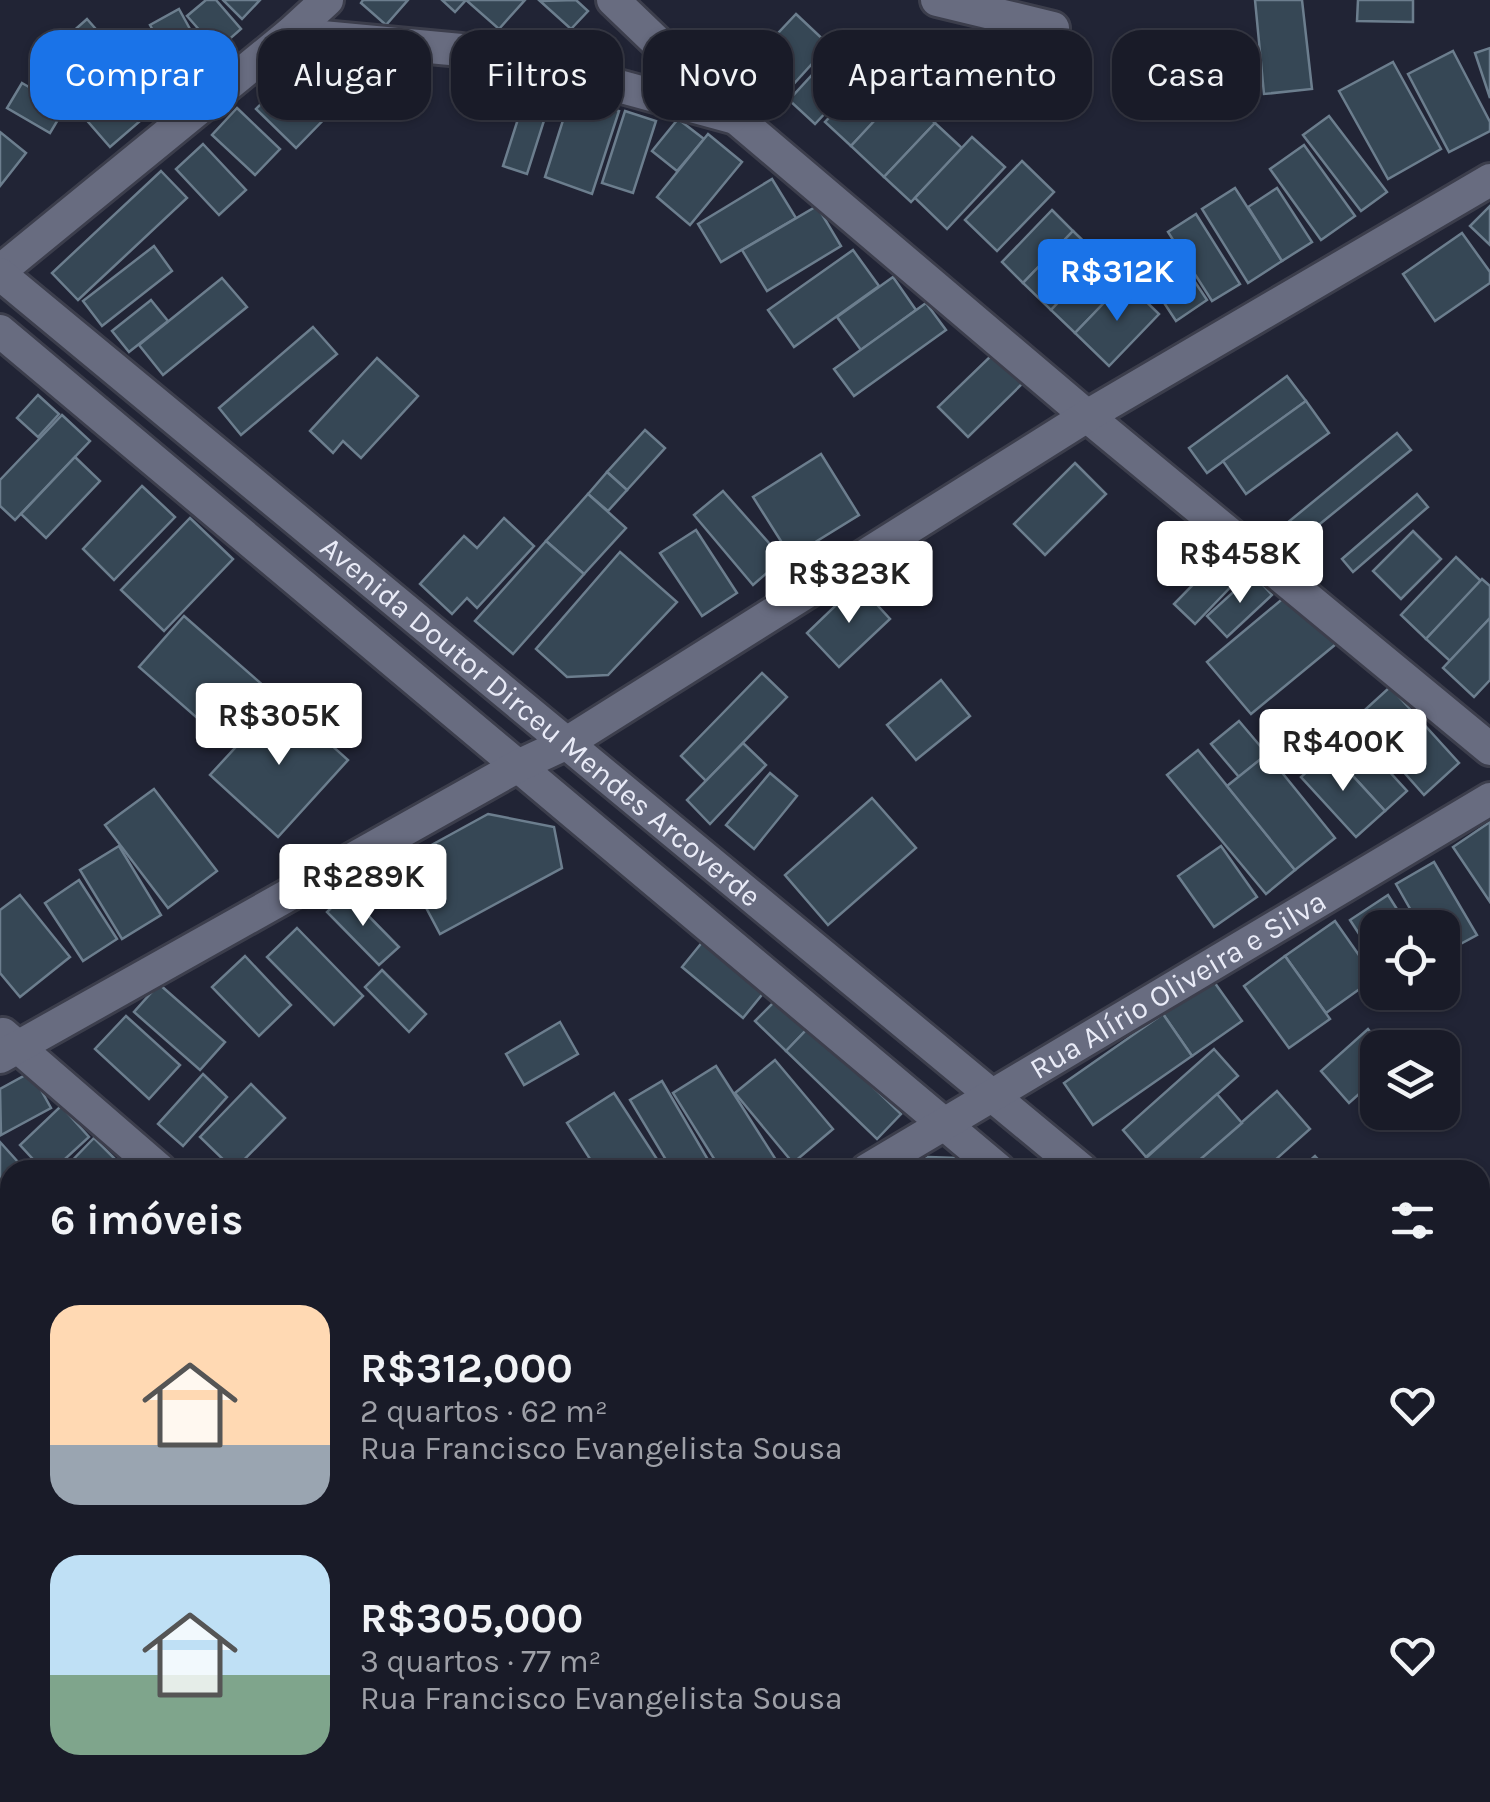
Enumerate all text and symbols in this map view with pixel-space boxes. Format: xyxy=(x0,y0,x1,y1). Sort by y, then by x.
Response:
chip: Comprar xyxy=(30,30,238,120)
chip: Alugar xyxy=(258,30,431,120)
chip: Filtros xyxy=(451,30,623,120)
chip: Novo xyxy=(643,30,793,120)
chip: Apartamento xyxy=(813,30,1092,120)
chip: Casa xyxy=(1112,30,1260,120)
pin: R$312K xyxy=(1036,239,1198,324)
text: R$312K xyxy=(1060,253,1174,290)
pin: R$458K xyxy=(1159,521,1321,606)
street label: Avenida Doutor Dirceu Mendes Arcoverde xyxy=(313,529,768,915)
text: R$458K xyxy=(1179,535,1301,572)
pin: R$323K xyxy=(768,541,930,626)
text: R$323K xyxy=(788,555,910,592)
pin: R$305K xyxy=(198,683,360,768)
text: R$305K xyxy=(218,697,340,734)
pin: R$400K xyxy=(1262,709,1424,794)
text: R$400K xyxy=(1281,723,1405,760)
pin: R$289K xyxy=(282,844,444,929)
text: R$289K xyxy=(301,858,425,895)
street label: Rua Alírio Oliveira e Silva xyxy=(1023,883,1333,1087)
map controls xyxy=(1360,910,1460,1130)
button: locate xyxy=(1360,910,1460,1010)
button: layers xyxy=(1360,1030,1460,1130)
icon: filters xyxy=(1385,1193,1440,1248)
text: 6 imóveis xyxy=(50,1195,244,1245)
text: R$312,000 xyxy=(360,1343,573,1393)
icon: home xyxy=(130,1345,250,1465)
icon: heart xyxy=(1385,1378,1440,1433)
text: 2 quartos · 62 m² xyxy=(360,1393,608,1430)
text: Rua Francisco Evangelista Sousa xyxy=(360,1430,843,1467)
text: R$305,000 xyxy=(360,1593,583,1643)
icon: home xyxy=(130,1595,250,1715)
icon: heart xyxy=(1385,1628,1440,1683)
text: 3 quartos · 77 m² xyxy=(360,1643,601,1680)
text: Rua Francisco Evangelista Sousa xyxy=(360,1680,843,1717)

